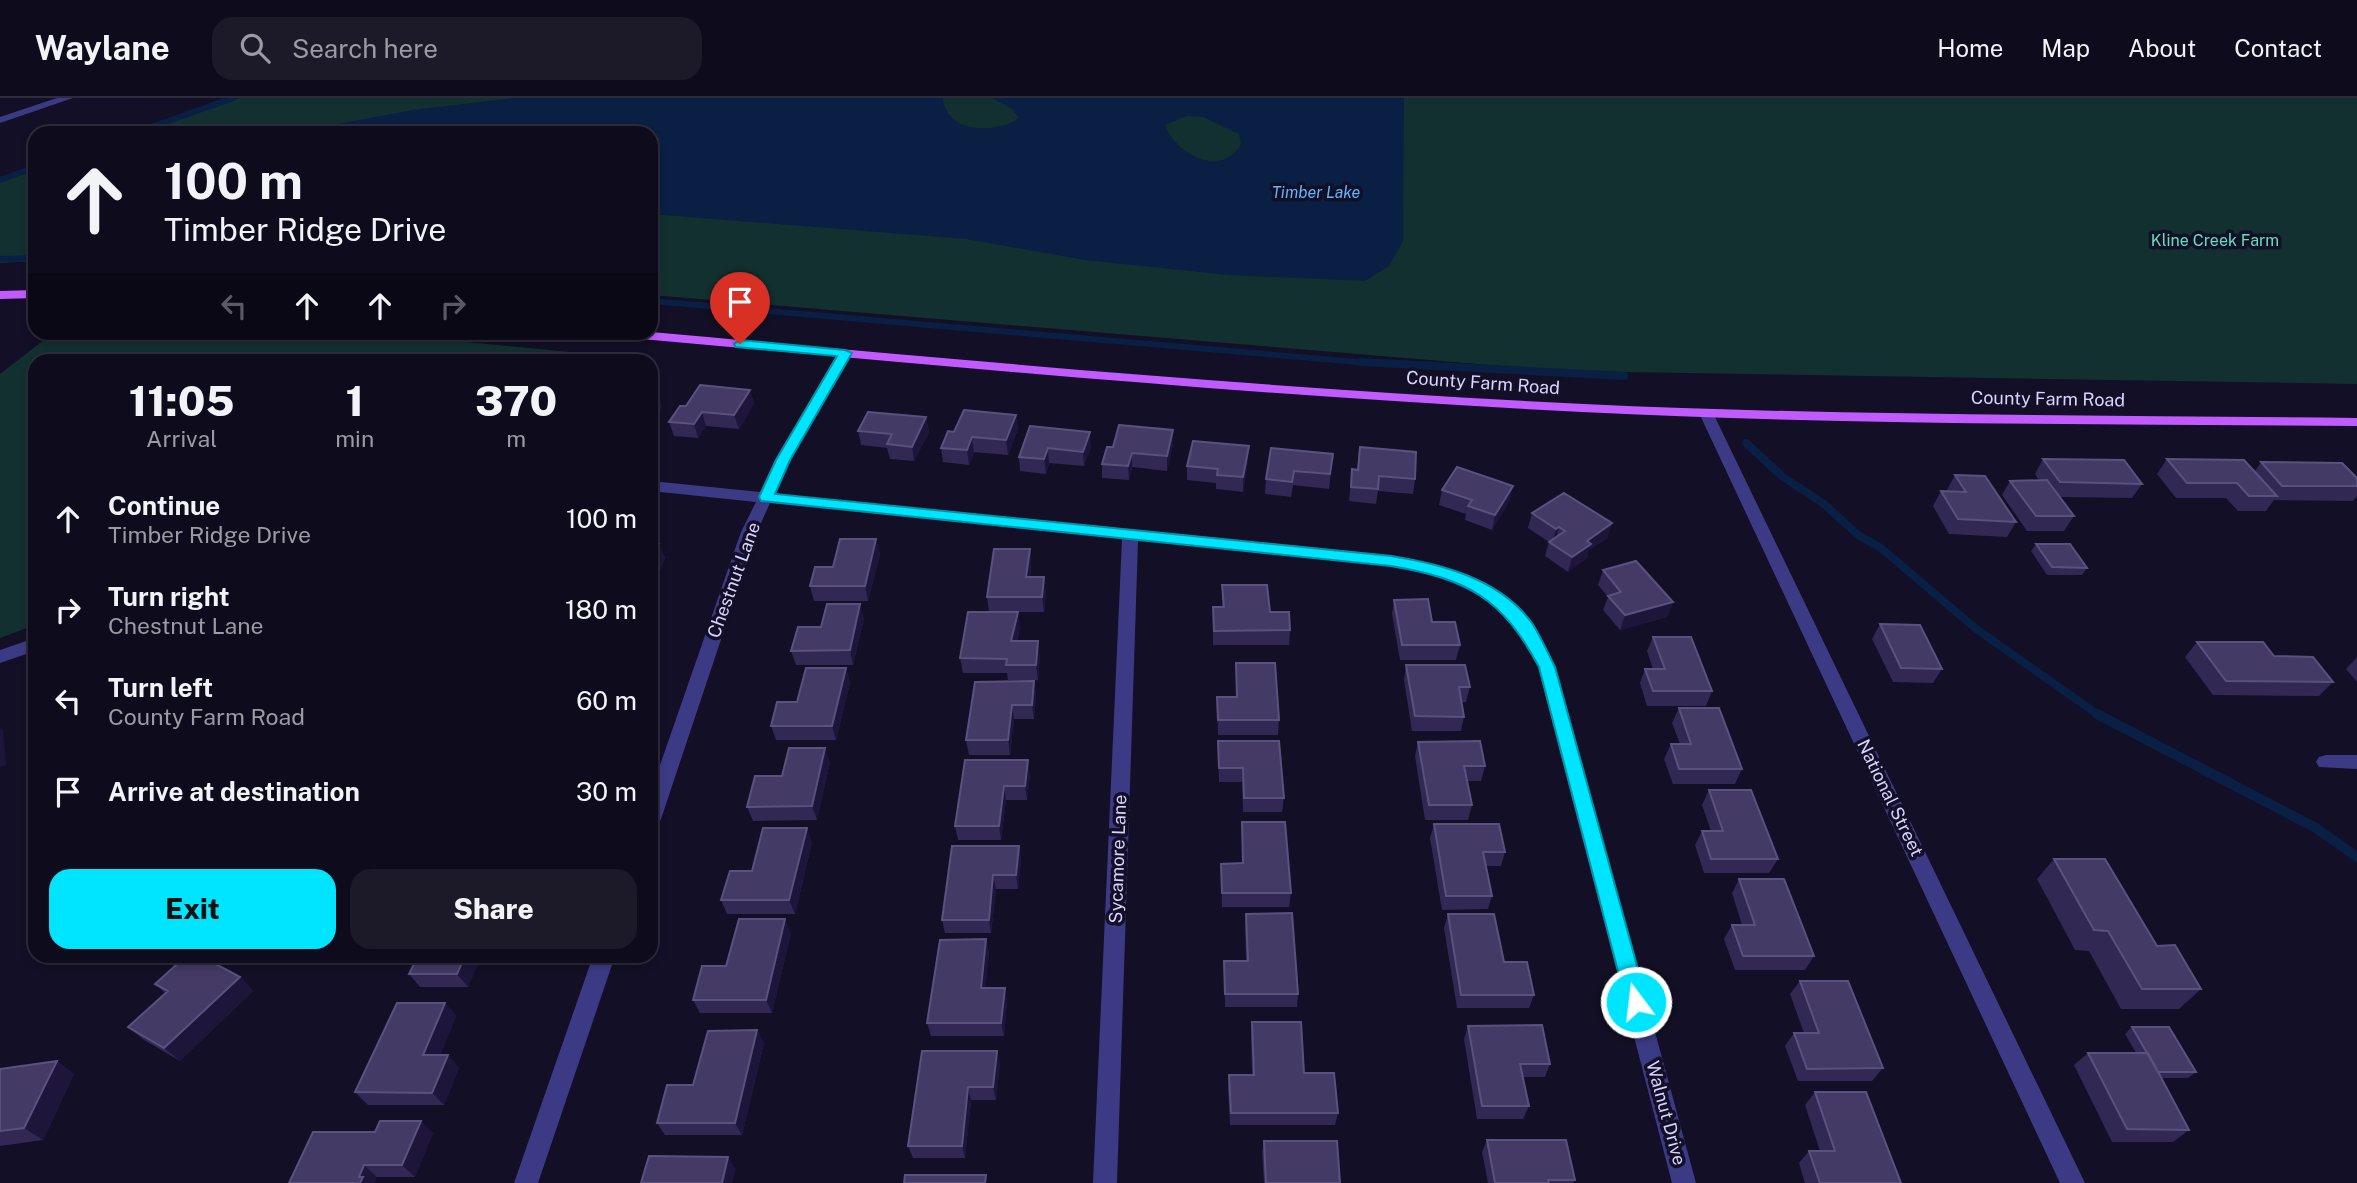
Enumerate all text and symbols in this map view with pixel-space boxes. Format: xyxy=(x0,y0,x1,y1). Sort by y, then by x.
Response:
search box xyxy=(212,17,702,80)
text: Waylane xyxy=(35,29,170,67)
icon: search xyxy=(236,29,274,67)
text: Search here xyxy=(292,33,438,64)
text: Home xyxy=(1937,34,2003,62)
text: Map xyxy=(2041,34,2090,62)
text: About xyxy=(2128,34,2196,62)
text: Contact xyxy=(2234,34,2322,62)
text: 100 m xyxy=(164,152,303,210)
icon: ahead xyxy=(49,154,140,245)
water label: Timber Lake xyxy=(1272,183,1361,202)
text: Timber Ridge Drive xyxy=(164,211,446,248)
park label: Kline Creek Farm xyxy=(2151,231,2279,250)
pin xyxy=(710,272,770,344)
icon: arrive xyxy=(721,283,759,321)
icon: left xyxy=(215,287,253,325)
icon: ahead xyxy=(288,287,326,325)
icon: ahead xyxy=(361,287,399,325)
icon: right xyxy=(434,287,472,325)
street label: County Farm Road xyxy=(1405,367,1561,398)
text: 11:05 xyxy=(129,376,234,425)
text: 1 xyxy=(346,376,364,425)
text: 370 xyxy=(475,376,557,425)
street label: County Farm Road xyxy=(1971,387,2125,410)
text: Arrival xyxy=(146,425,217,452)
text: min xyxy=(335,425,374,452)
text: m xyxy=(506,425,526,452)
text: Continue xyxy=(108,490,220,521)
icon: ahead xyxy=(49,500,87,538)
text: 100 m xyxy=(566,503,637,534)
street label: Chestnut Lane xyxy=(703,519,764,641)
text: Timber Ridge Drive xyxy=(108,521,311,548)
text: Turn right xyxy=(108,581,230,612)
icon: right xyxy=(49,591,87,629)
text: 180 m xyxy=(565,594,637,625)
text: Chestnut Lane xyxy=(108,612,263,639)
text: Turn left xyxy=(108,672,213,703)
icon: left xyxy=(49,682,87,720)
text: 60 m xyxy=(576,685,637,716)
text: County Farm Road xyxy=(108,703,305,730)
street label: National Street xyxy=(1853,736,1928,860)
icon: arrive xyxy=(49,773,87,811)
text: Arrive at destination xyxy=(108,776,360,807)
text: 30 m xyxy=(576,776,637,807)
street label: Sycamore Lane xyxy=(1105,794,1130,924)
button: Exit xyxy=(49,869,336,949)
button: Share xyxy=(350,869,637,949)
position arrow xyxy=(1599,965,1673,1039)
street label: Walnut Drive xyxy=(1642,1058,1690,1167)

